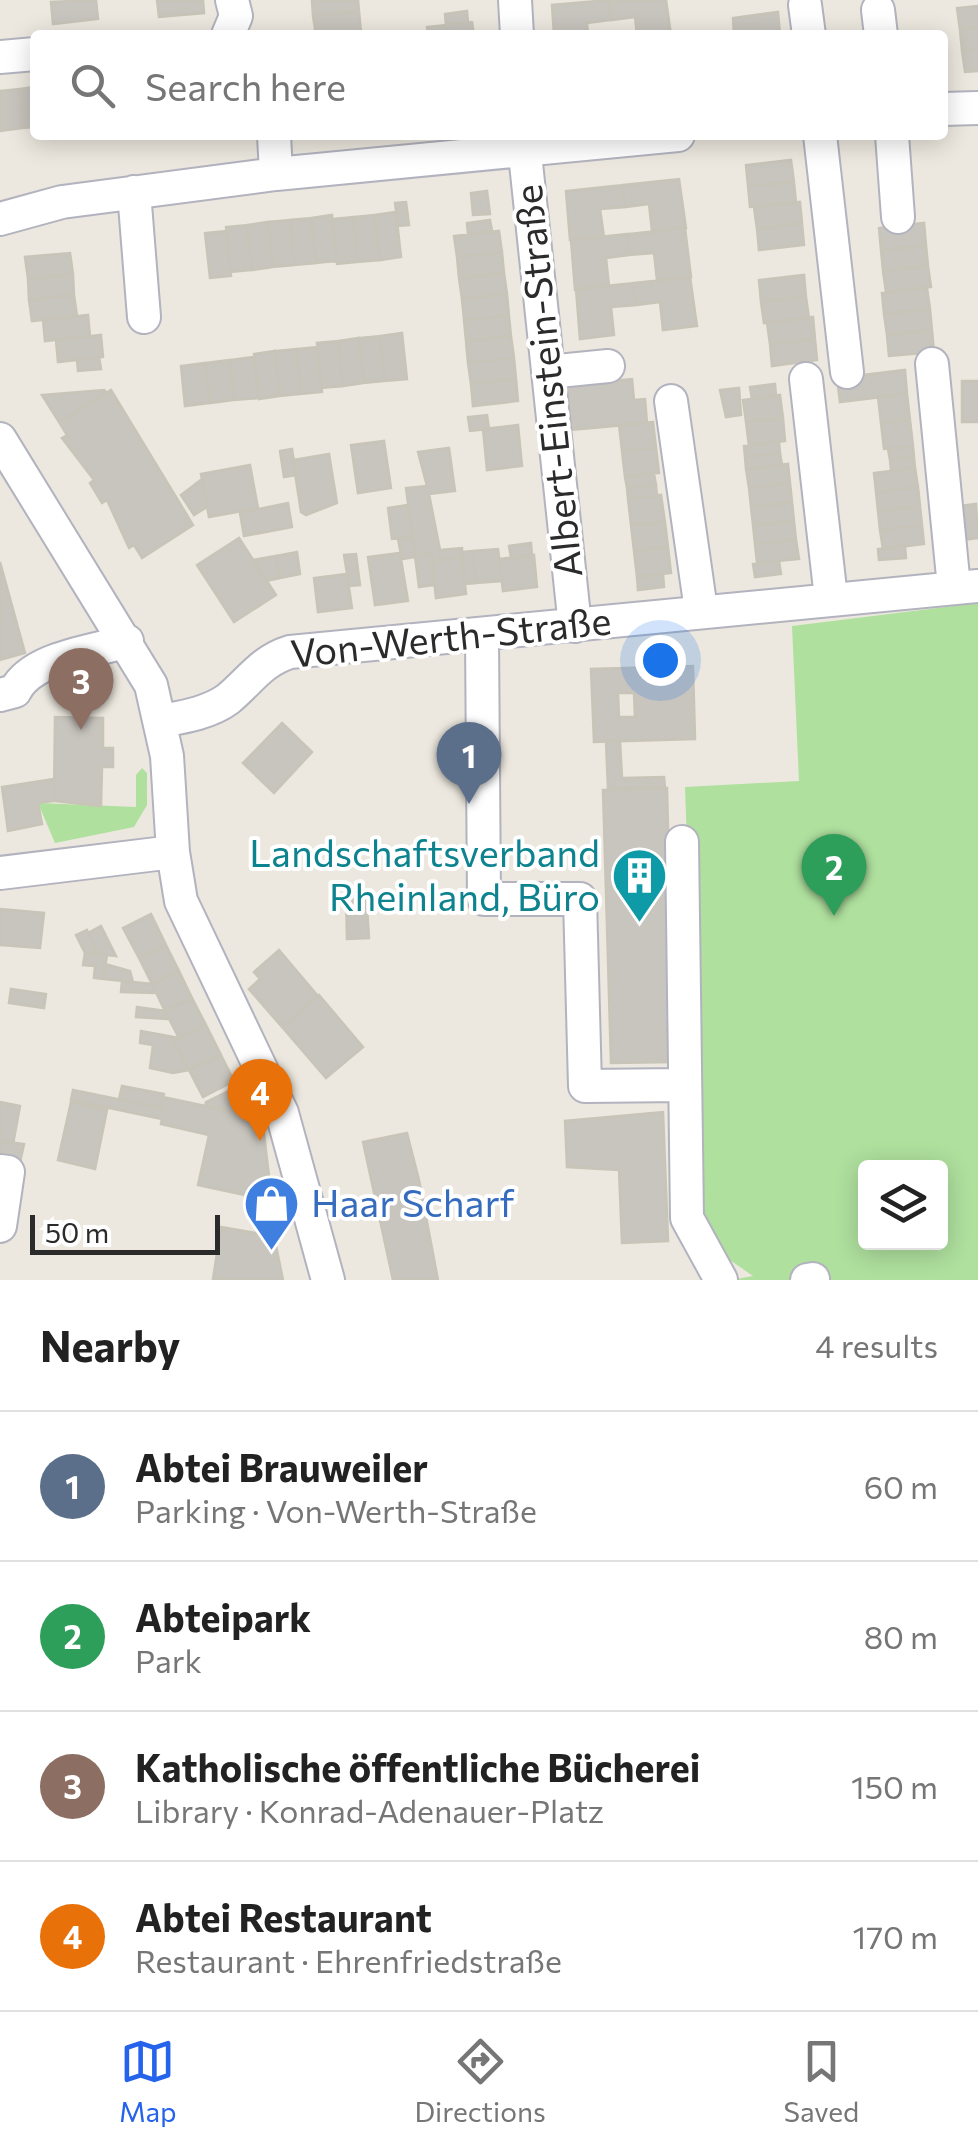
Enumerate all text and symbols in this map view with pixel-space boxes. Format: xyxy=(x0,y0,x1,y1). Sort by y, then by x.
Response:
search box xyxy=(30,30,948,140)
icon: search xyxy=(65,58,120,113)
text: Search here xyxy=(145,62,346,109)
street label: Albert-Einstein-Straße xyxy=(503,183,591,580)
street label: Von-Werth-Straße xyxy=(288,595,613,676)
your location xyxy=(635,635,686,686)
pin: 3 xyxy=(48,648,114,730)
pin: 1 xyxy=(436,722,502,804)
place label: Landschaftsverband Rheinland, Büro xyxy=(249,828,600,919)
pin: 2 xyxy=(802,834,866,916)
building icon: Landschaftsverband Rheinland, Büro xyxy=(609,846,669,925)
pin: 4 xyxy=(228,1058,292,1141)
map controls xyxy=(858,1160,948,1250)
button: layers xyxy=(858,1160,948,1250)
shop icon: Haar Scharf xyxy=(242,1174,302,1253)
place label: Haar Scharf xyxy=(311,1178,515,1225)
scale bar xyxy=(30,1210,220,1254)
text: 50 m xyxy=(45,1215,109,1249)
text: Nearby xyxy=(40,1319,180,1371)
text: 4 results xyxy=(815,1325,938,1365)
text: Abtei Brauweiler xyxy=(135,1443,428,1490)
text: 1 xyxy=(65,1466,80,1506)
text: 60 m xyxy=(864,1466,938,1506)
text: Parking · Von-Werth-Straße xyxy=(135,1490,537,1530)
text: Abteipark xyxy=(135,1593,311,1640)
text: 2 xyxy=(63,1616,82,1656)
text: 80 m xyxy=(864,1616,938,1656)
text: Park xyxy=(135,1640,202,1680)
text: Katholische öffentliche Bücherei xyxy=(135,1743,700,1790)
text: 3 xyxy=(63,1766,82,1806)
text: 150 m xyxy=(851,1766,938,1806)
text: Library · Konrad-Adenauer-Platz xyxy=(135,1790,604,1830)
text: Abtei Restaurant xyxy=(135,1893,432,1940)
text: 4 xyxy=(63,1916,82,1956)
text: 170 m xyxy=(853,1916,938,1956)
text: Restaurant · Ehrenfriedstraße xyxy=(135,1940,562,1980)
tab: Map xyxy=(119,2034,177,2128)
tab: Directions xyxy=(414,2034,546,2128)
tab: Saved xyxy=(784,2034,859,2128)

